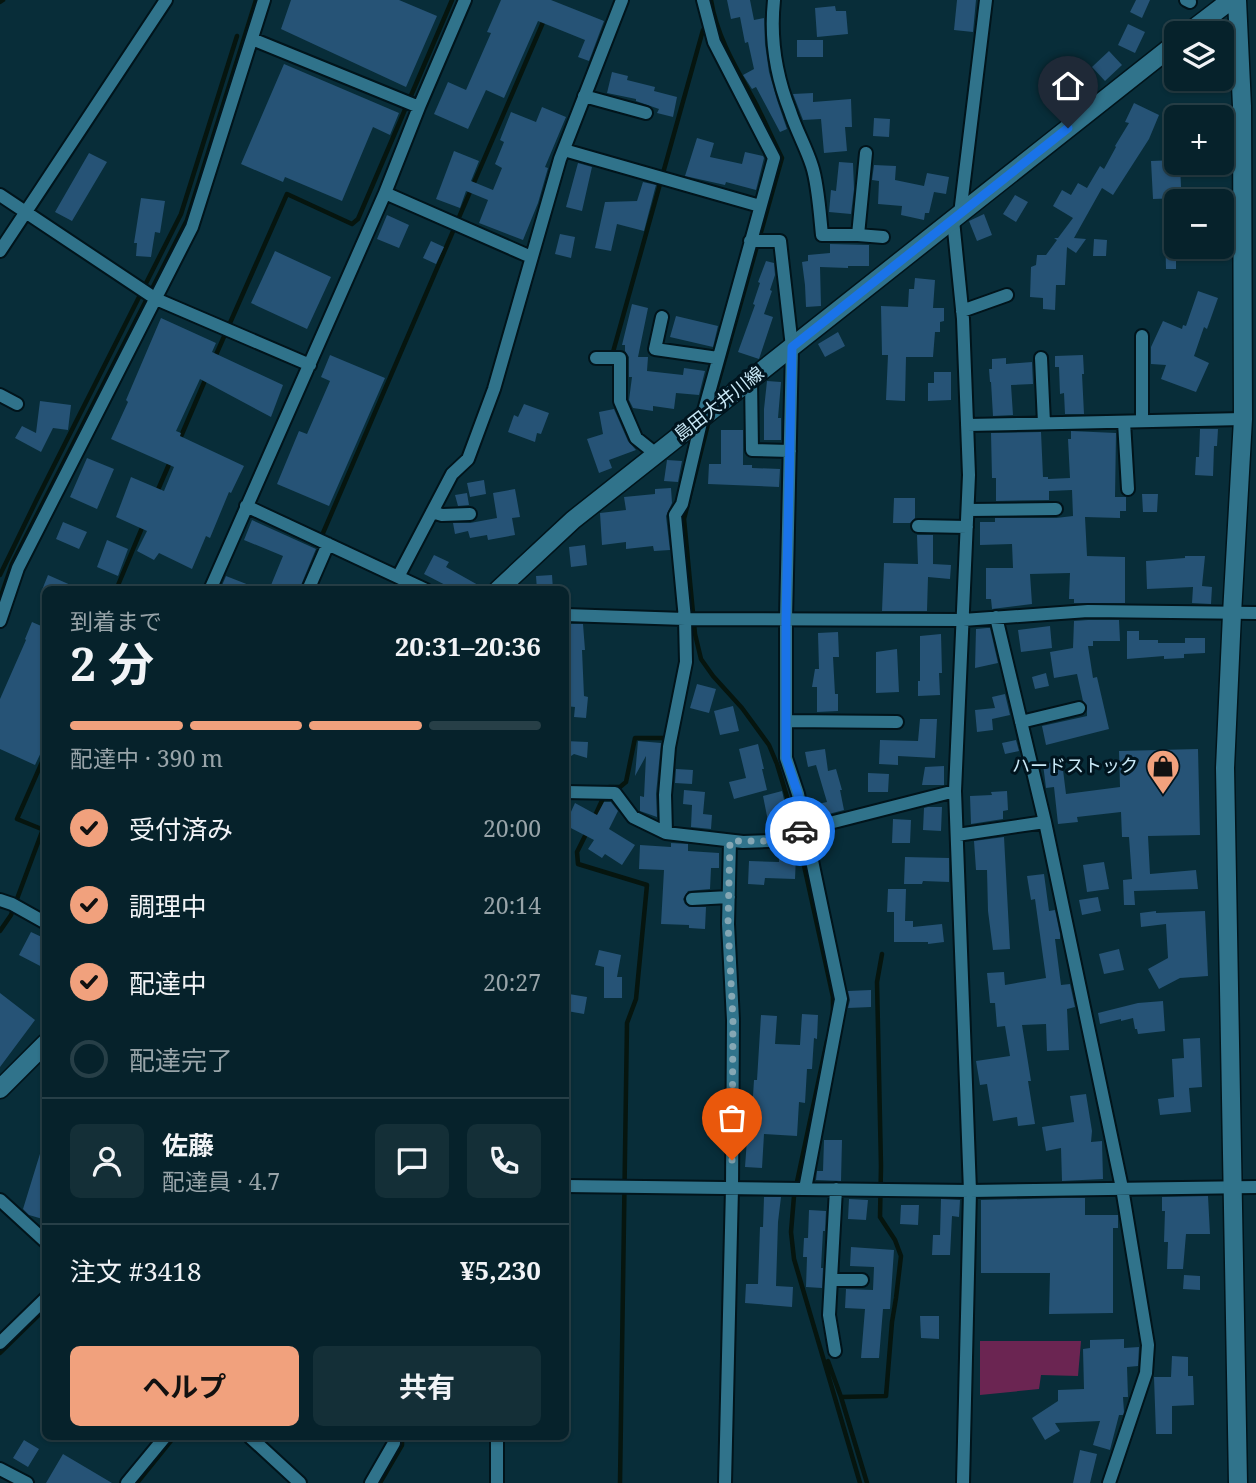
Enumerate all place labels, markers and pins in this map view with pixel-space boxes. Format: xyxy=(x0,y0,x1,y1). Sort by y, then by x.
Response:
pin xyxy=(1038,56,1098,128)
shop icon: ハードストック xyxy=(1144,747,1182,796)
place label: ハードストック xyxy=(1012,753,1138,777)
pin xyxy=(702,1088,762,1160)

